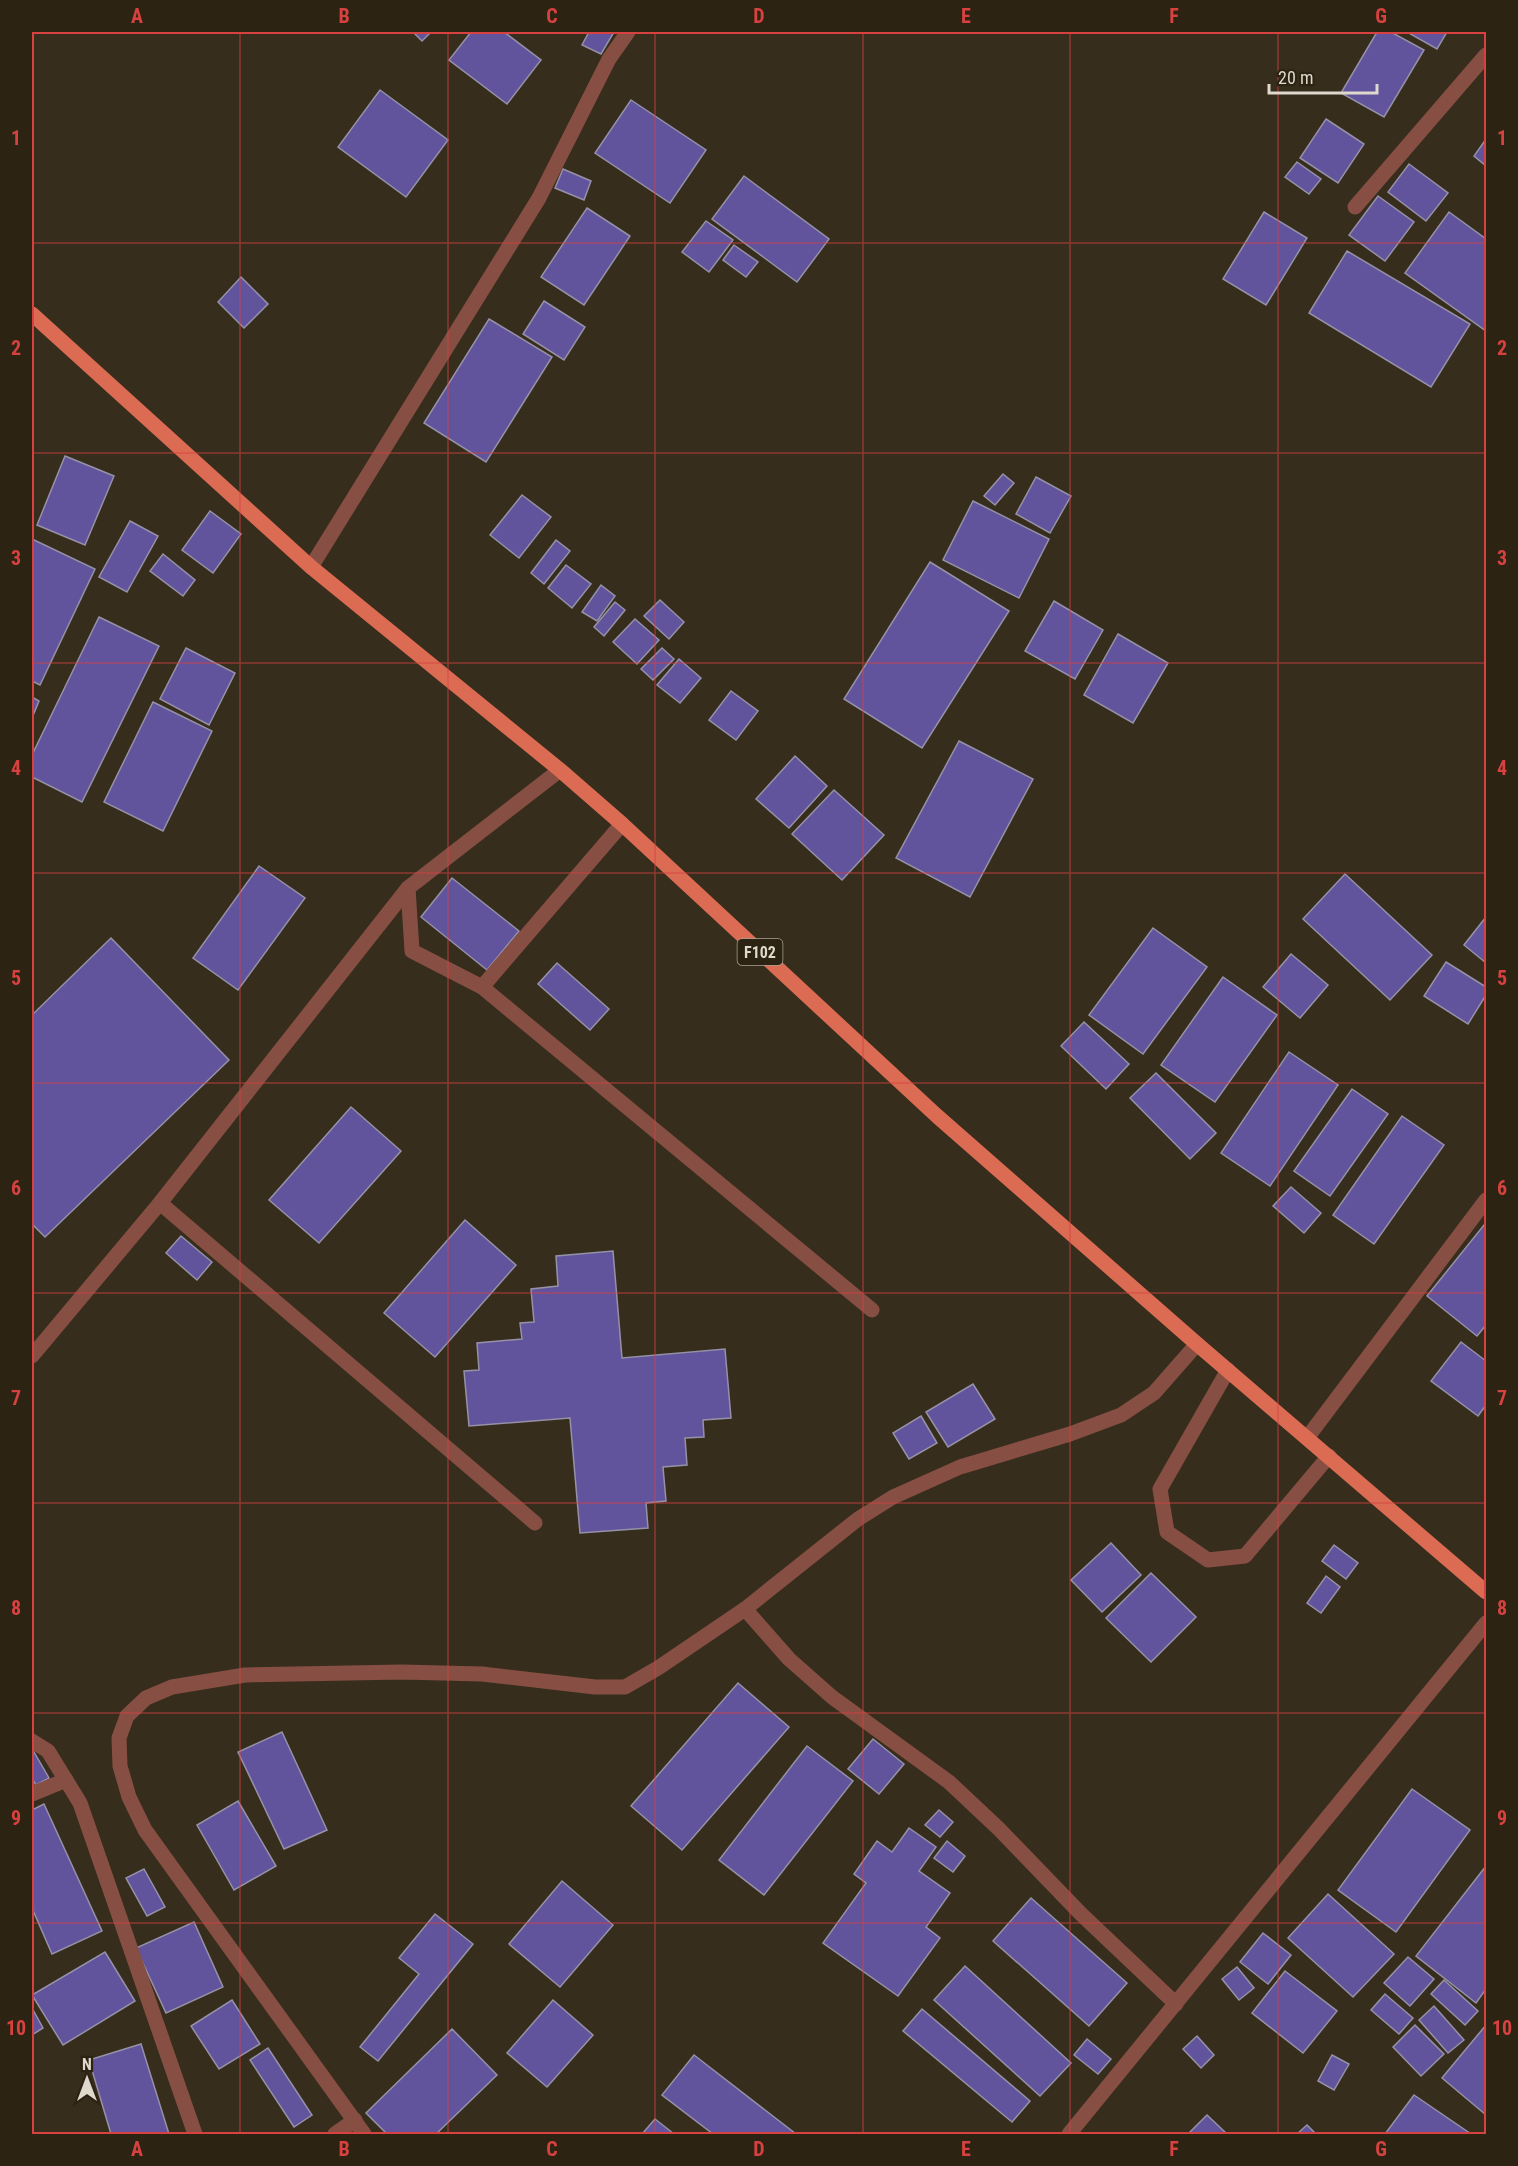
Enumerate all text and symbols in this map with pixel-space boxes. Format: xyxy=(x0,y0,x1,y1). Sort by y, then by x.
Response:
text: A xyxy=(131,4,143,28)
text: B xyxy=(338,4,350,28)
text: C xyxy=(546,4,558,28)
text: D xyxy=(753,4,765,28)
text: E xyxy=(961,4,971,28)
text: F xyxy=(1169,4,1179,28)
text: G xyxy=(1375,4,1387,28)
scale bar xyxy=(1269,57,1377,95)
text: 20 m xyxy=(1278,67,1313,88)
text: 1 xyxy=(11,126,21,150)
text: 1 xyxy=(1497,126,1507,150)
text: 2 xyxy=(11,336,21,360)
text: 2 xyxy=(1497,336,1507,360)
text: 3 xyxy=(11,546,21,570)
text: 3 xyxy=(1497,546,1507,570)
text: 4 xyxy=(11,756,21,780)
text: 4 xyxy=(1497,756,1507,780)
road number: F102 xyxy=(738,939,783,965)
text: 5 xyxy=(11,966,21,990)
text: 5 xyxy=(1497,966,1507,990)
text: 6 xyxy=(11,1176,21,1200)
text: 6 xyxy=(1497,1176,1507,1200)
text: 7 xyxy=(11,1386,21,1410)
text: 7 xyxy=(1497,1386,1507,1410)
text: 8 xyxy=(11,1596,21,1620)
text: 8 xyxy=(1497,1596,1507,1620)
text: 9 xyxy=(11,1806,21,1830)
text: 9 xyxy=(1497,1806,1507,1830)
text: 10 xyxy=(6,2016,26,2040)
text: 10 xyxy=(1492,2016,1512,2040)
north arrow xyxy=(57,2049,117,2109)
text: N xyxy=(82,2055,92,2074)
text: A xyxy=(131,2137,143,2161)
text: B xyxy=(338,2137,350,2161)
text: C xyxy=(546,2137,558,2161)
text: D xyxy=(753,2137,765,2161)
text: E xyxy=(961,2137,971,2161)
text: F xyxy=(1169,2137,1179,2161)
text: G xyxy=(1375,2137,1387,2161)

